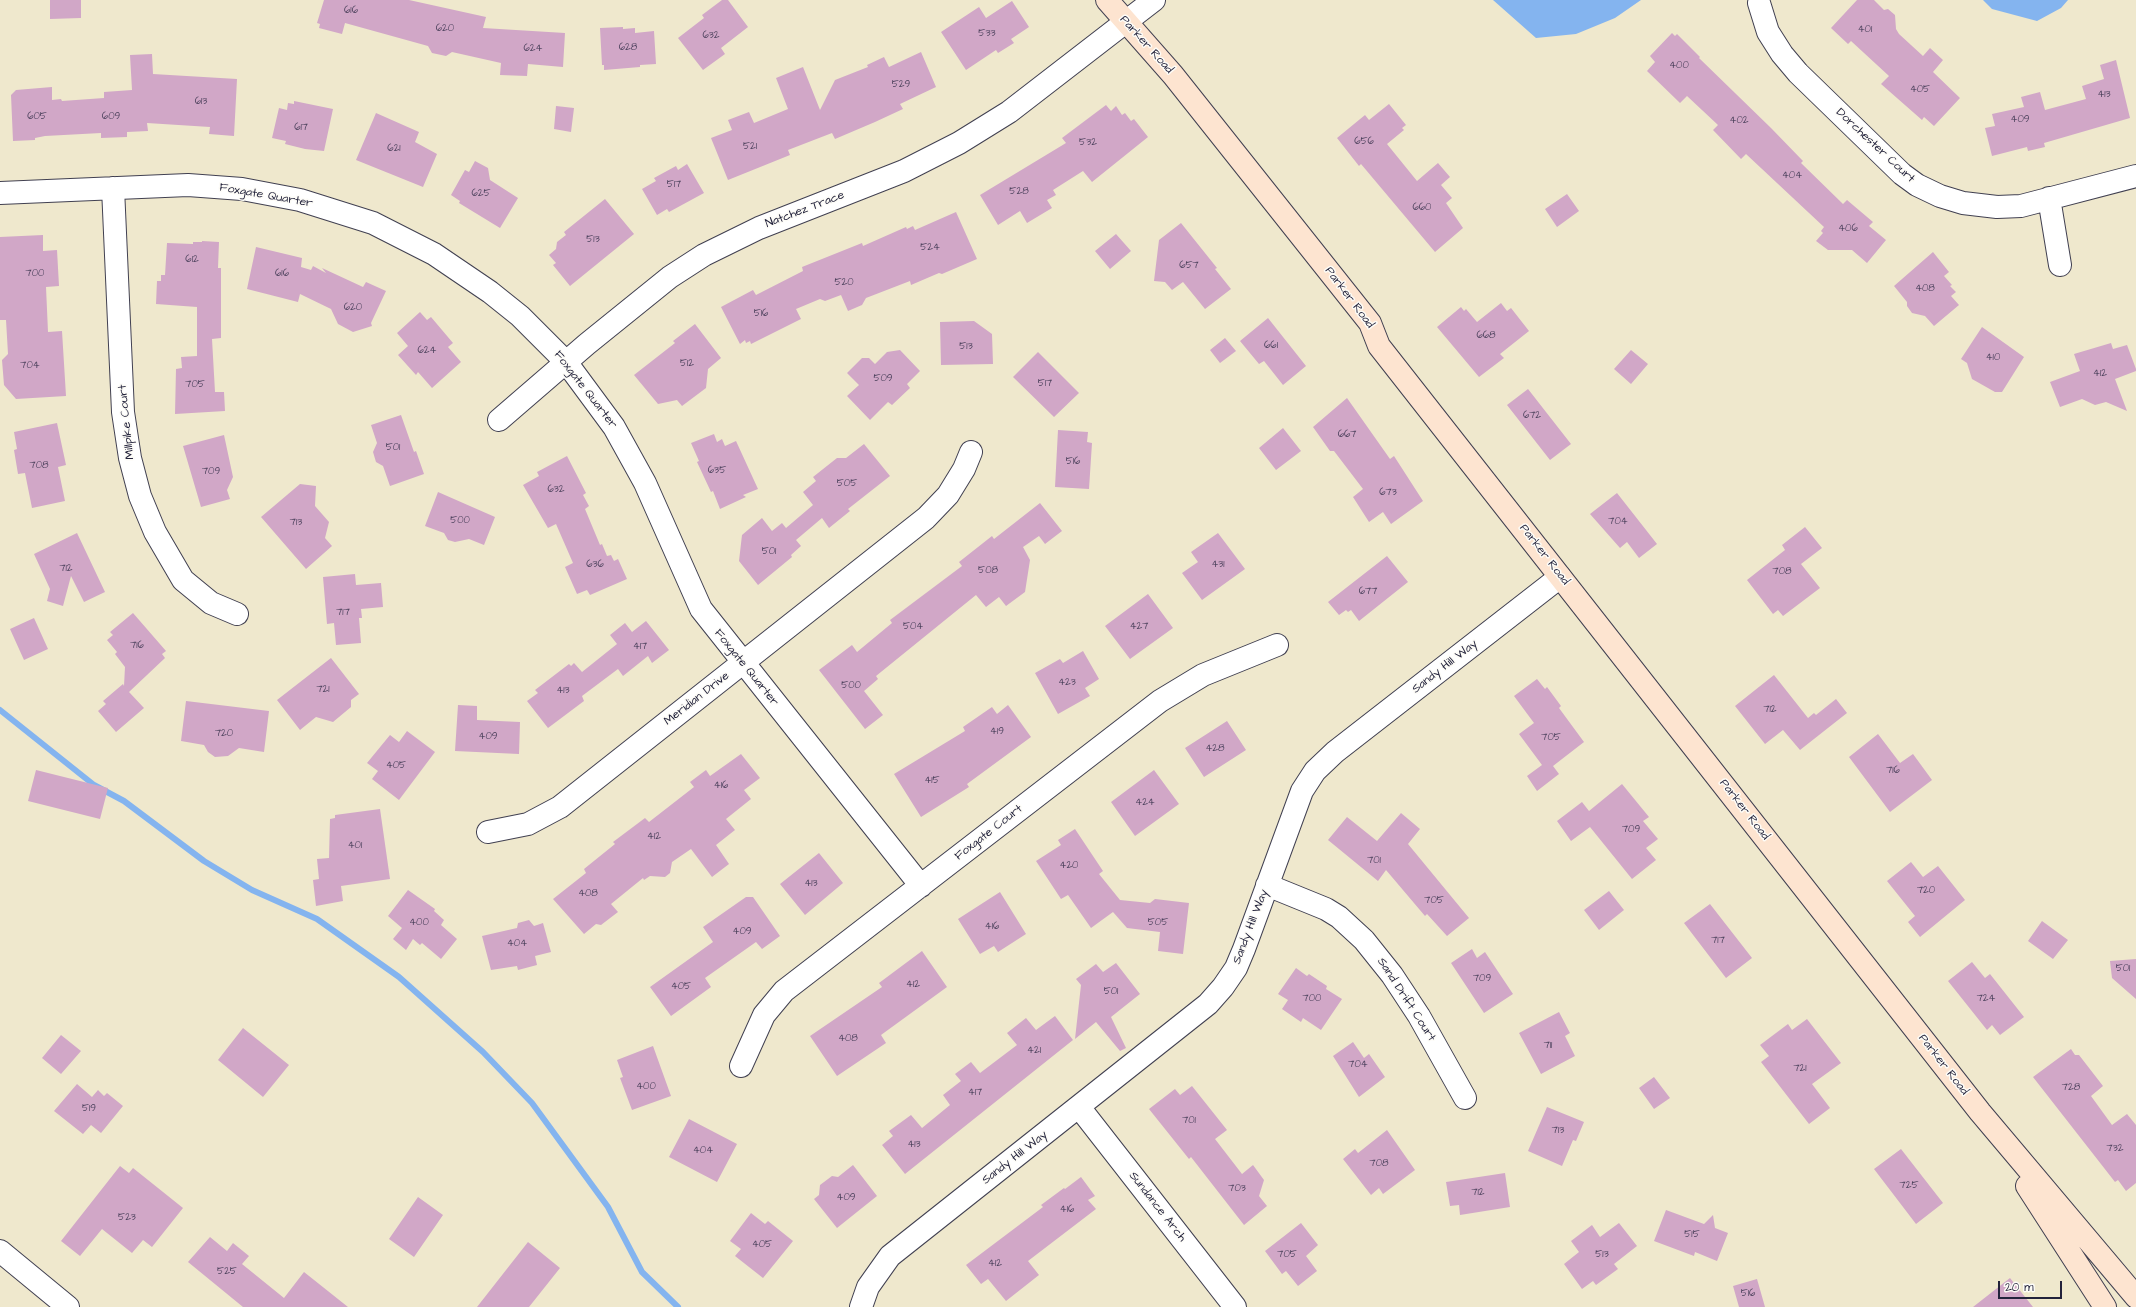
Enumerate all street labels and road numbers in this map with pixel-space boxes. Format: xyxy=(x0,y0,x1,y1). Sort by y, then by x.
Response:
street label: Parker Road xyxy=(1116,13,1176,77)
street label: Dorchester Court xyxy=(1833,106,1917,186)
street label: Foxgate Quarter xyxy=(218,181,314,211)
street label: Natchez Trace xyxy=(763,188,847,232)
street label: Parker Road xyxy=(1321,264,1377,332)
street label: Foxgate Quarter xyxy=(550,348,620,432)
street label: Millpike Court xyxy=(116,384,138,460)
street label: Parker Road xyxy=(1516,522,1572,588)
street label: Foxgate Quarter xyxy=(711,627,781,709)
street label: Sandy Hill Way xyxy=(1409,637,1481,697)
street label: Meridian Drive xyxy=(662,669,732,729)
street label: Parker Road xyxy=(1716,777,1772,843)
street label: Foxgate Court xyxy=(952,802,1026,864)
street label: Sandy Hill Way xyxy=(1230,888,1272,966)
street label: Sand Drift Court xyxy=(1374,956,1438,1044)
street label: Parker Road xyxy=(1915,1032,1971,1098)
street label: Sandy Hill Way xyxy=(979,1128,1051,1188)
street label: Sundance Arch xyxy=(1125,1169,1189,1245)

